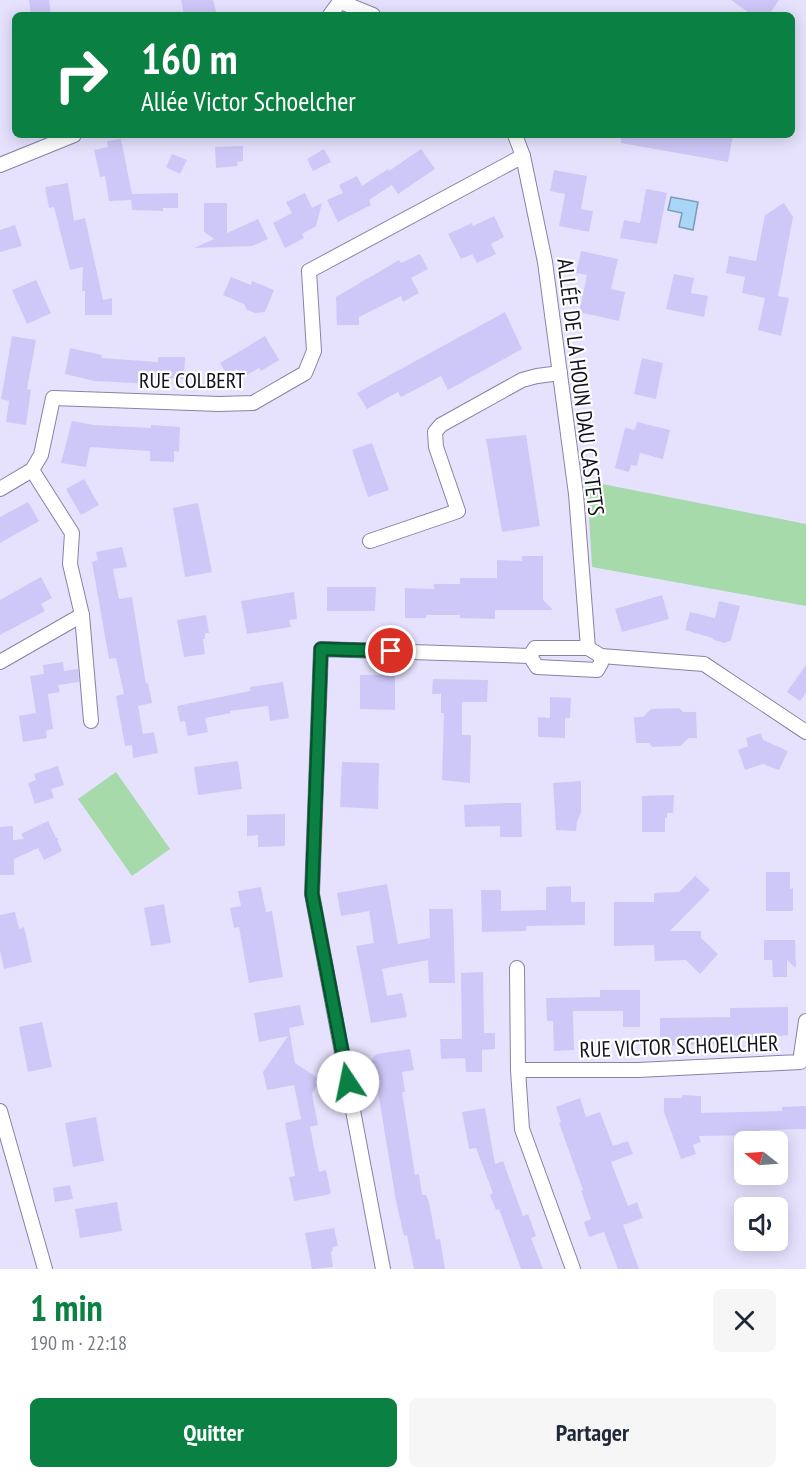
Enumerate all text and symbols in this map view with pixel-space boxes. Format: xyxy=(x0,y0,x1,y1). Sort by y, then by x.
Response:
text: 160 m xyxy=(141,31,238,86)
icon: right xyxy=(42,36,120,114)
text: Allée Victor Schoelcher xyxy=(141,84,356,118)
street label: ALLÉE DE LA HOUN DAU CASTETS xyxy=(551,257,611,517)
street label: RUE COLBERT xyxy=(139,366,245,394)
pin xyxy=(365,625,416,676)
icon: arrive xyxy=(374,634,407,667)
street label: RUE VICTOR SCHOELCHER xyxy=(579,1029,779,1063)
position arrow xyxy=(316,1050,380,1114)
north arrow xyxy=(734,1131,788,1185)
map controls xyxy=(734,1131,788,1251)
button: sound xyxy=(734,1197,788,1251)
text: 1 min xyxy=(30,1284,103,1331)
button: close xyxy=(713,1289,776,1352)
text: 190 m · 22:18 xyxy=(30,1330,127,1356)
button: Quitter xyxy=(30,1398,397,1467)
button: Partager xyxy=(409,1398,776,1467)

